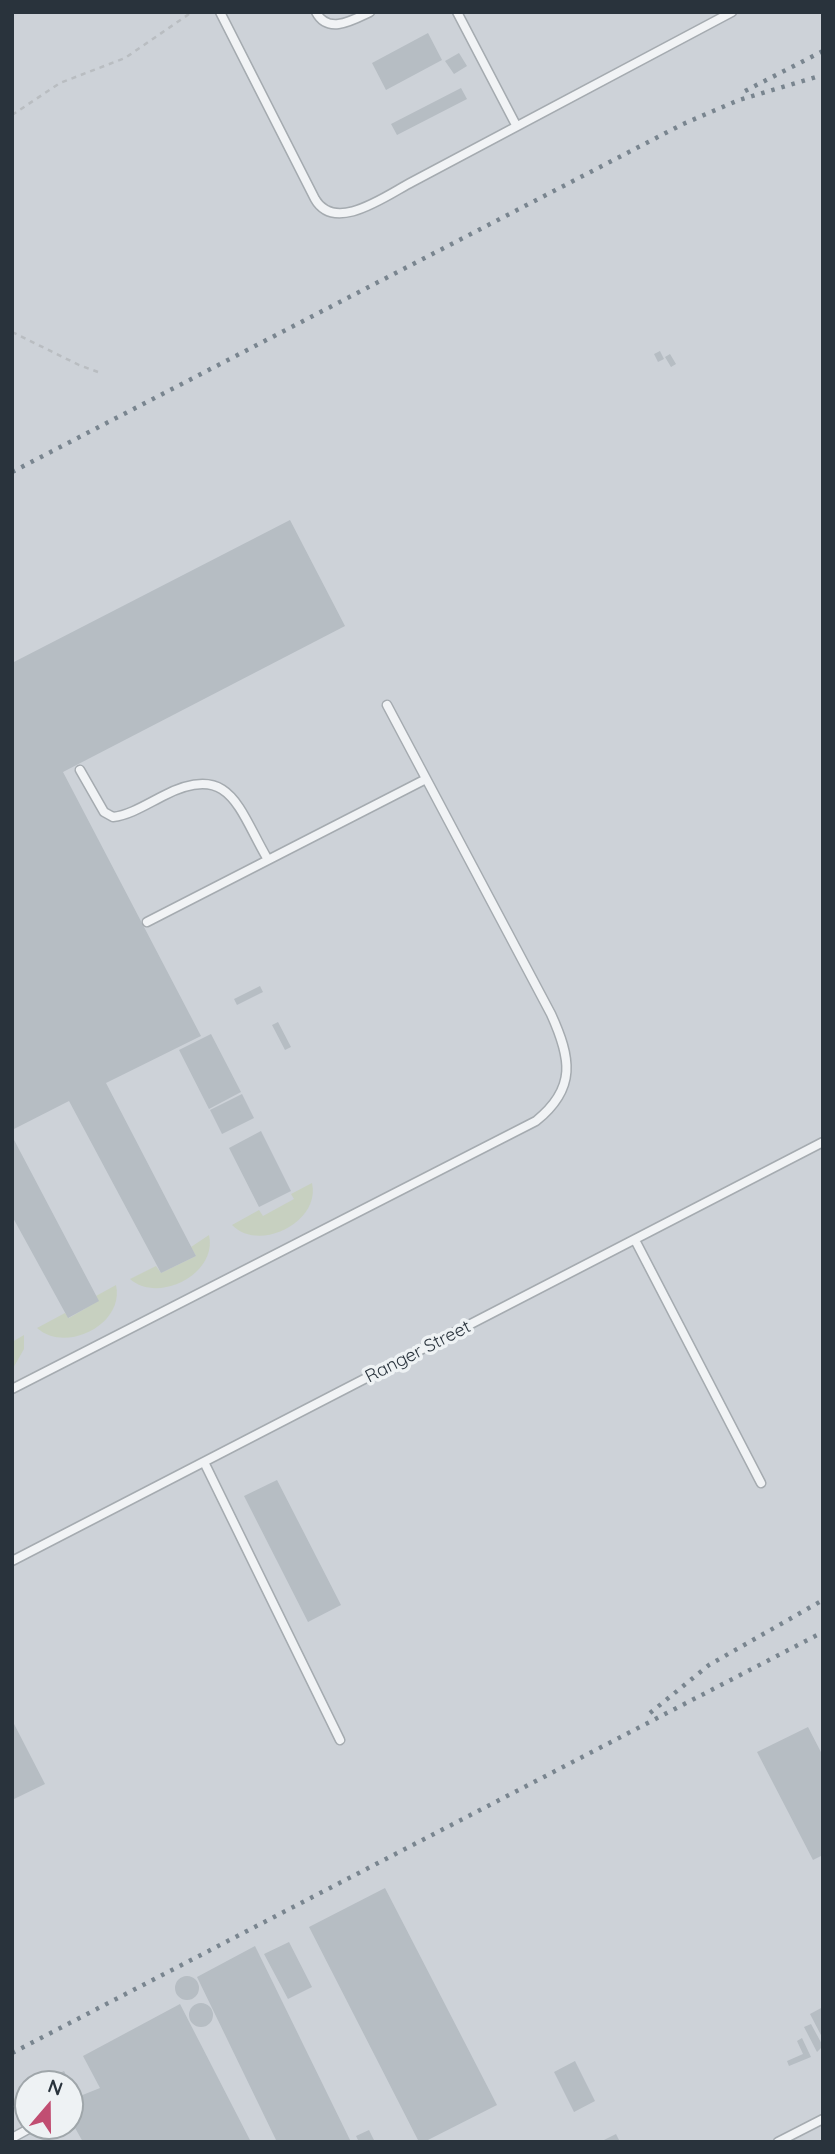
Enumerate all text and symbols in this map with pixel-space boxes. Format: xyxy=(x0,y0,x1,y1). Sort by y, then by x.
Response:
street label: Ranger Street xyxy=(362,1316,474,1388)
north arrow xyxy=(14,2070,84,2140)
text: N xyxy=(45,2073,66,2101)

